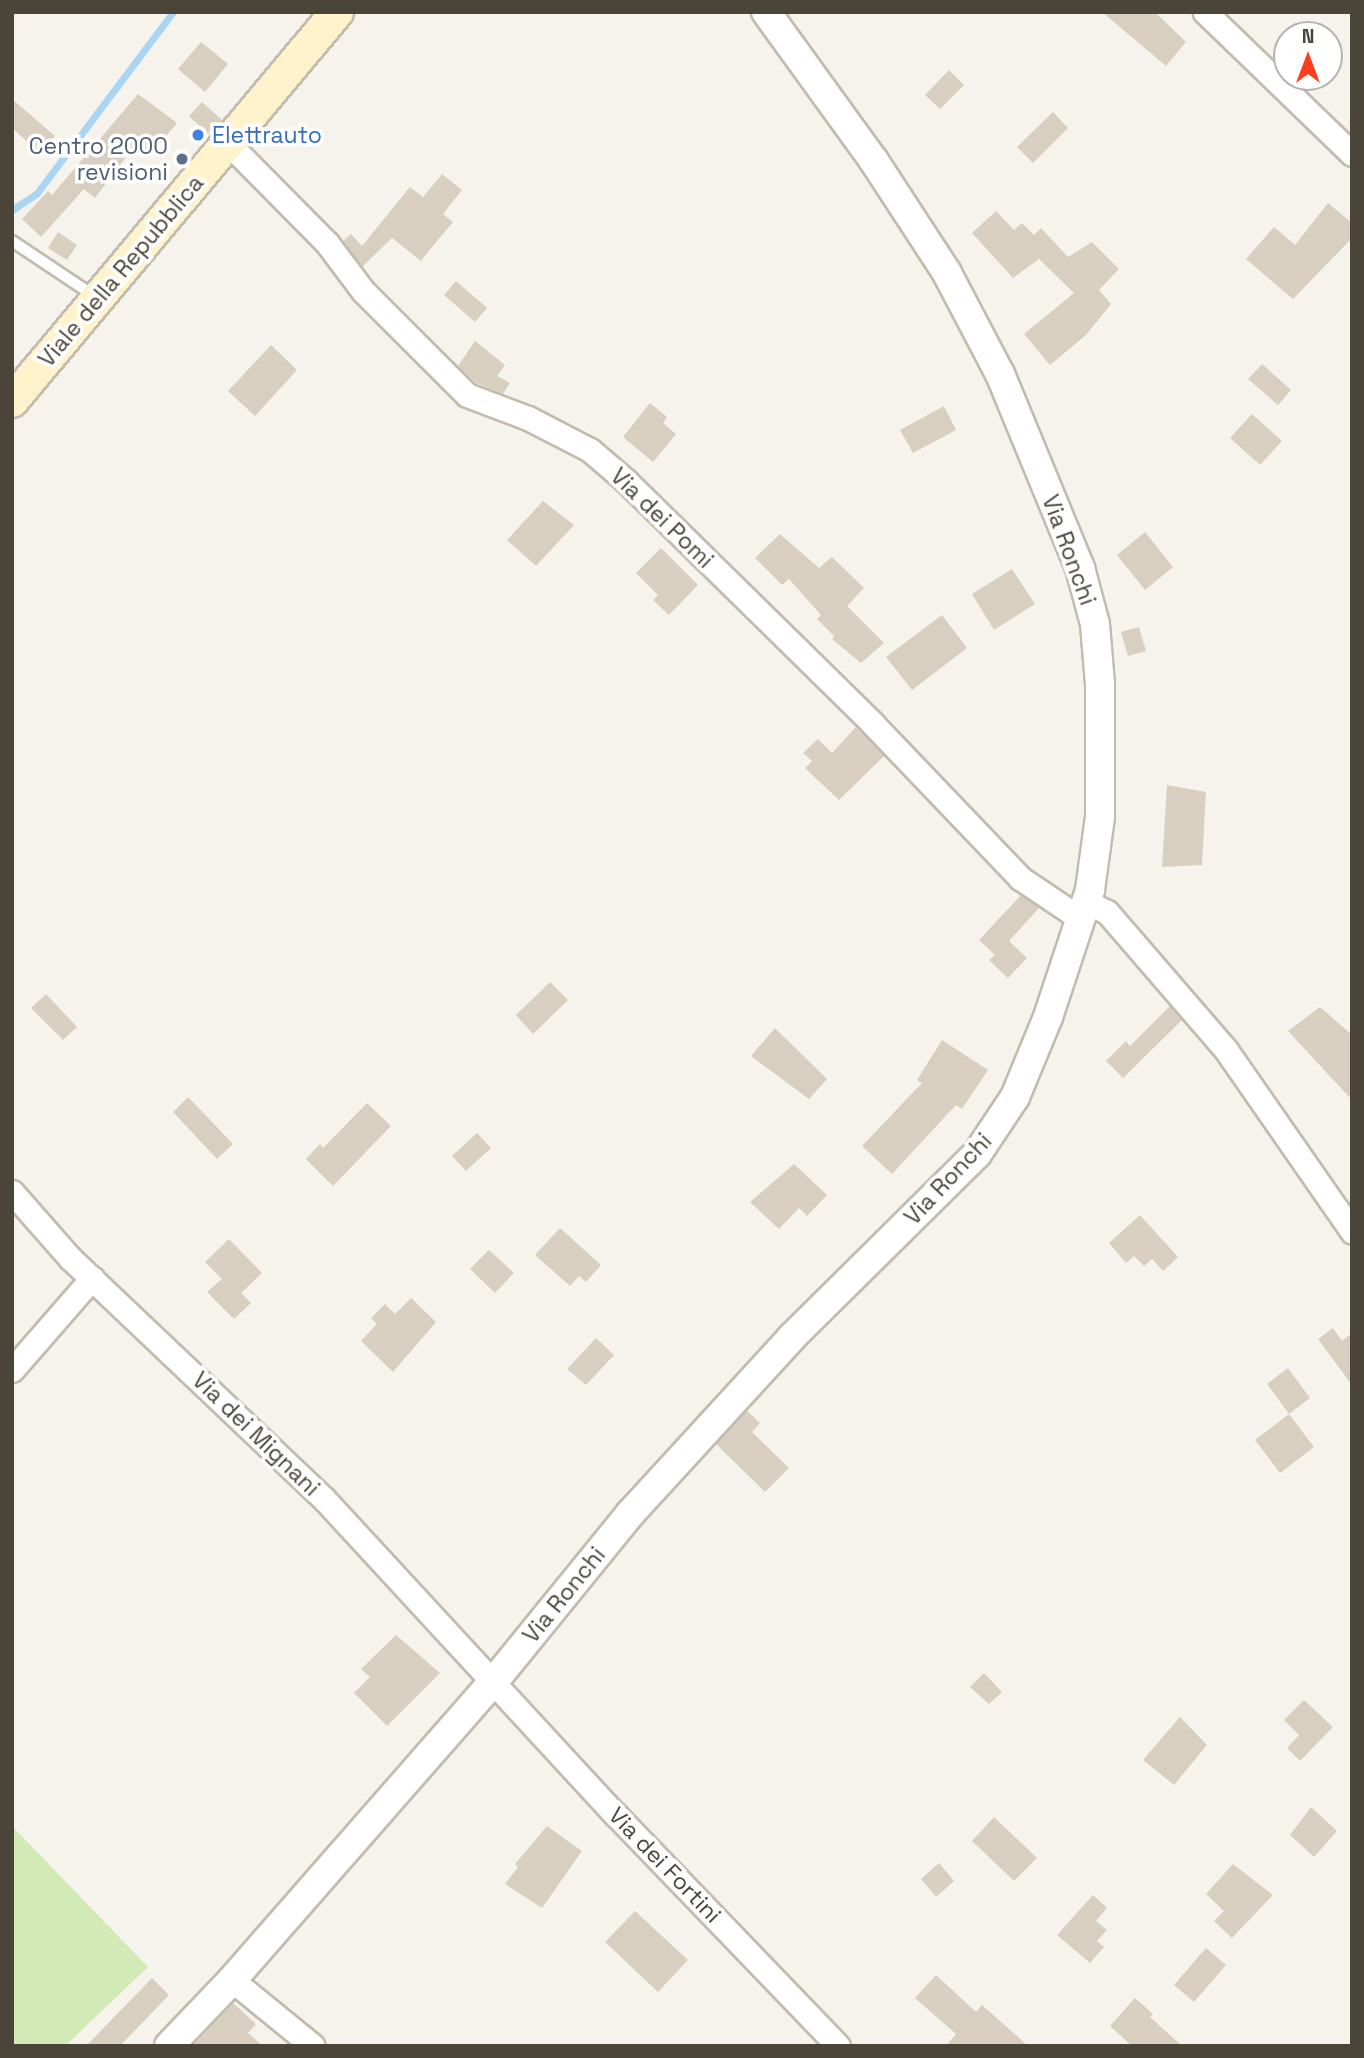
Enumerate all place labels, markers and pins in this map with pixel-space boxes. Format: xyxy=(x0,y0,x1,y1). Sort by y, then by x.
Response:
place label: Elettrauto xyxy=(212,121,322,149)
marker: Elettrauto xyxy=(190,127,206,143)
place label: Centro 2000 revisioni xyxy=(29,132,168,186)
marker: Centro 2000 revisioni xyxy=(174,151,190,167)

